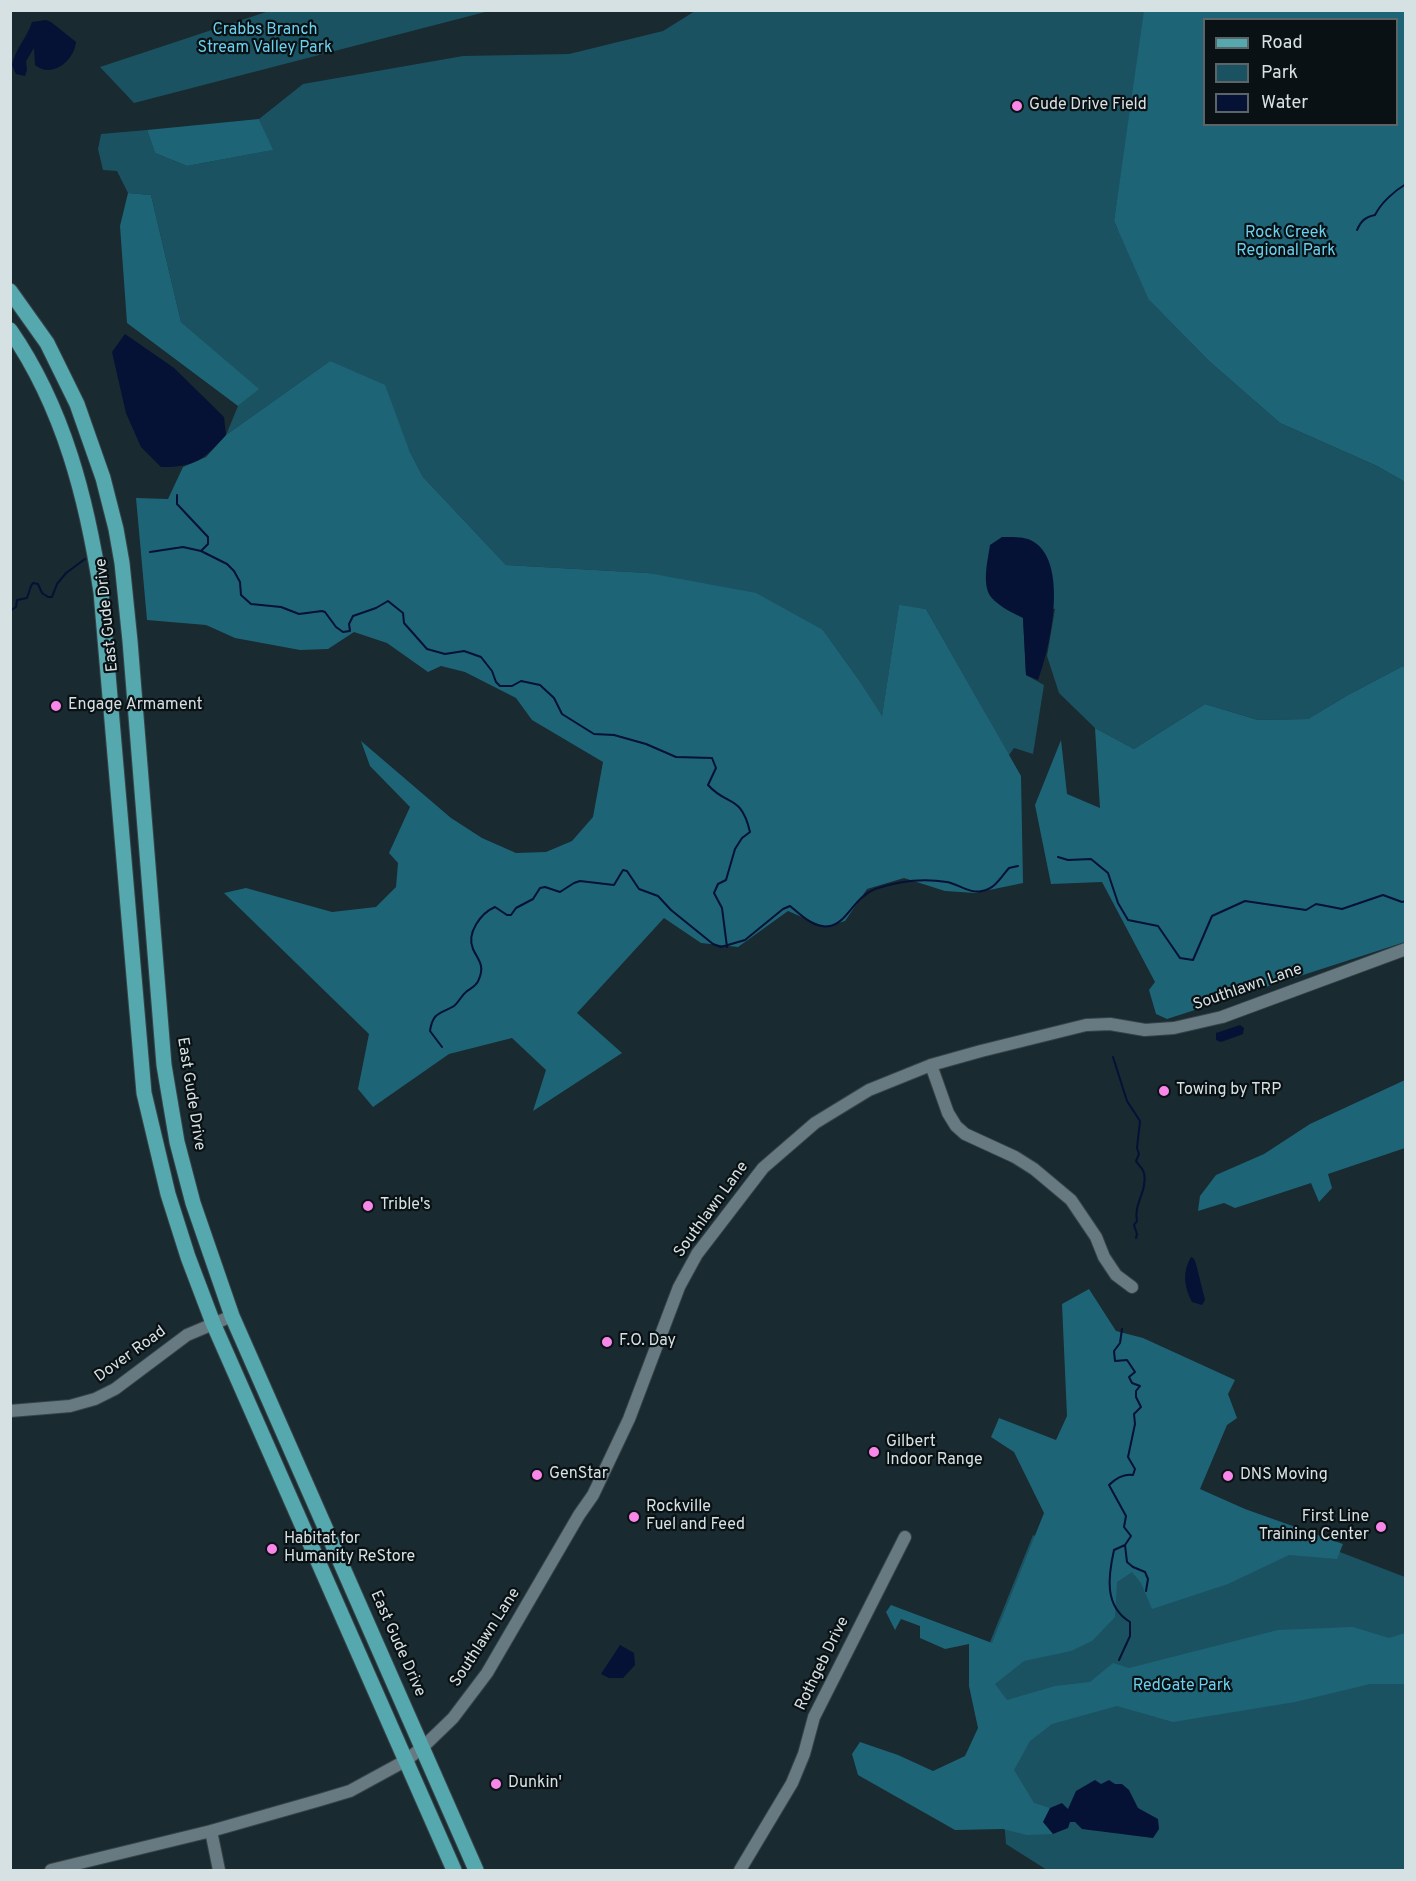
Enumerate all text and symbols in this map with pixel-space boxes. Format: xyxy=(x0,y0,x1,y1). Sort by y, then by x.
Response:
legend xyxy=(1203,18,1398,126)
park label: Crabbs Branch Stream Valley Park xyxy=(198,21,332,59)
text: Road xyxy=(1261,32,1303,55)
text: Park xyxy=(1261,62,1298,85)
text: Water xyxy=(1261,92,1308,115)
place label: Gude Drive Field xyxy=(1029,96,1147,116)
marker: Gude Drive Field xyxy=(1010,99,1024,113)
park label: Rock Creek Regional Park xyxy=(1236,224,1336,262)
street label: East Gude Drive xyxy=(92,557,124,673)
place label: Engage Armament xyxy=(68,696,202,716)
marker: Engage Armament xyxy=(49,699,63,713)
street label: Southlawn Lane xyxy=(1191,960,1305,1016)
street label: East Gude Drive xyxy=(172,1036,208,1152)
place label: Towing by TRP xyxy=(1176,1081,1281,1101)
marker: Towing by TRP xyxy=(1157,1084,1171,1098)
street label: Southlawn Lane xyxy=(671,1158,753,1262)
place label: Trible's xyxy=(380,1196,431,1216)
marker: Trible's xyxy=(361,1199,375,1213)
street label: Dover Road xyxy=(92,1323,170,1387)
place label: F.O. Day xyxy=(619,1332,676,1352)
marker: F.O. Day xyxy=(600,1335,614,1349)
place label: Gilbert Indoor Range xyxy=(886,1433,983,1471)
marker: Gilbert Indoor Range xyxy=(867,1445,881,1459)
place label: GenStar xyxy=(549,1465,608,1485)
place label: DNS Moving xyxy=(1240,1466,1328,1486)
marker: GenStar xyxy=(530,1468,544,1482)
marker: DNS Moving xyxy=(1221,1469,1235,1483)
place label: Rockville Fuel and Feed xyxy=(646,1498,745,1536)
place label: First Line Training Center xyxy=(1259,1508,1369,1546)
marker: Rockville Fuel and Feed xyxy=(627,1510,641,1524)
marker: First Line Training Center xyxy=(1374,1520,1388,1534)
place label: Habitat for Humanity ReStore xyxy=(284,1530,415,1568)
marker: Habitat for Humanity ReStore xyxy=(265,1542,279,1556)
street label: Southlawn Lane xyxy=(447,1585,525,1691)
street label: East Gude Drive xyxy=(365,1588,429,1700)
street label: Rothgeb Drive xyxy=(792,1614,854,1714)
park label: RedGate Park xyxy=(1133,1677,1231,1697)
place label: Dunkin' xyxy=(508,1774,562,1794)
marker: Dunkin' xyxy=(489,1777,503,1791)

